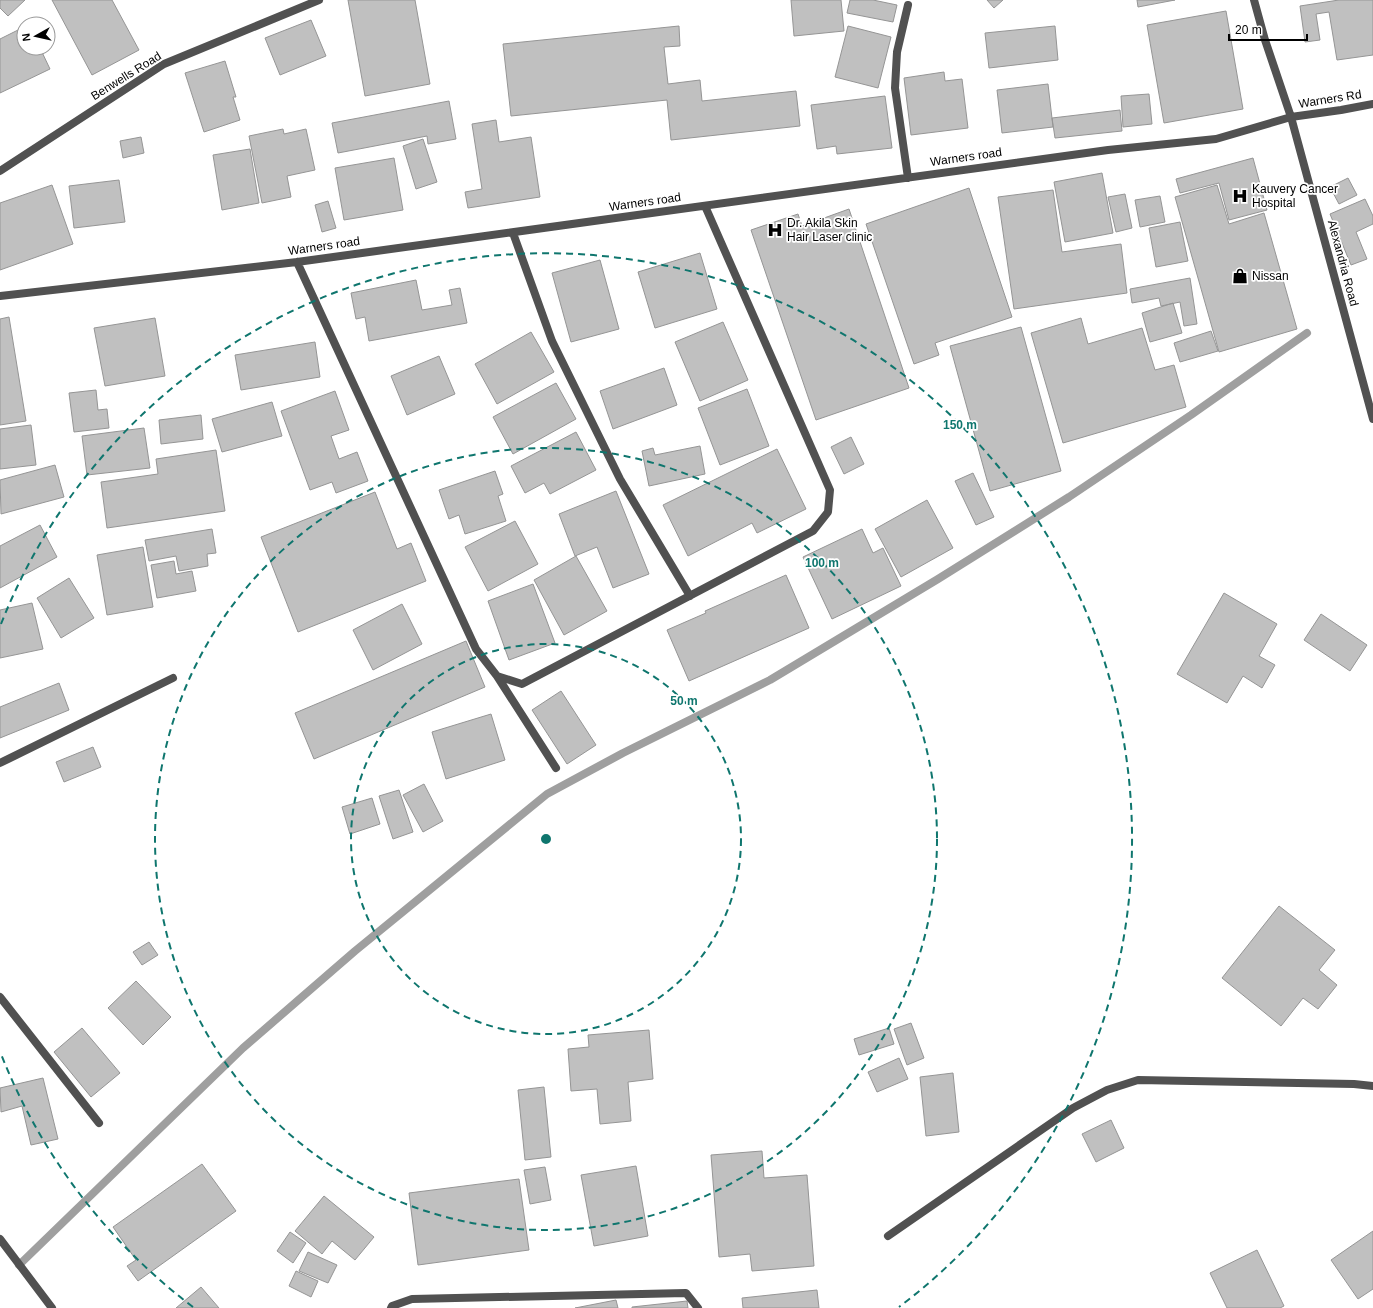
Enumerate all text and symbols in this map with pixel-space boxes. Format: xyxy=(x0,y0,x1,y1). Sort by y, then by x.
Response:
north arrow xyxy=(16,16,56,56)
scale bar xyxy=(1229,16,1307,42)
text: 20 m xyxy=(1235,23,1262,37)
text: N xyxy=(20,33,33,42)
street label: Benwells Road xyxy=(88,49,164,103)
street label: Warners Rd xyxy=(1298,87,1362,111)
street label: Warners road xyxy=(929,145,1003,169)
place label: Kauvery Cancer Hospital xyxy=(1252,182,1338,210)
hospital icon: Kauvery Cancer Hospital xyxy=(1231,187,1249,205)
street label: Warners road xyxy=(608,190,682,214)
place label: Dr. Akila Skin Hair Laser clinic xyxy=(787,216,872,244)
street label: Alexandria Road xyxy=(1325,218,1361,308)
hospital icon: Dr. Akila Skin Hair Laser clinic xyxy=(766,221,784,239)
street label: Warners road xyxy=(287,234,361,258)
shop icon: Nissan xyxy=(1231,267,1249,285)
place label: Nissan xyxy=(1252,269,1289,283)
text: 150 m xyxy=(943,418,977,432)
text: 100 m xyxy=(805,556,839,570)
text: 50 m xyxy=(670,694,698,708)
centre of rings xyxy=(539,832,553,846)

